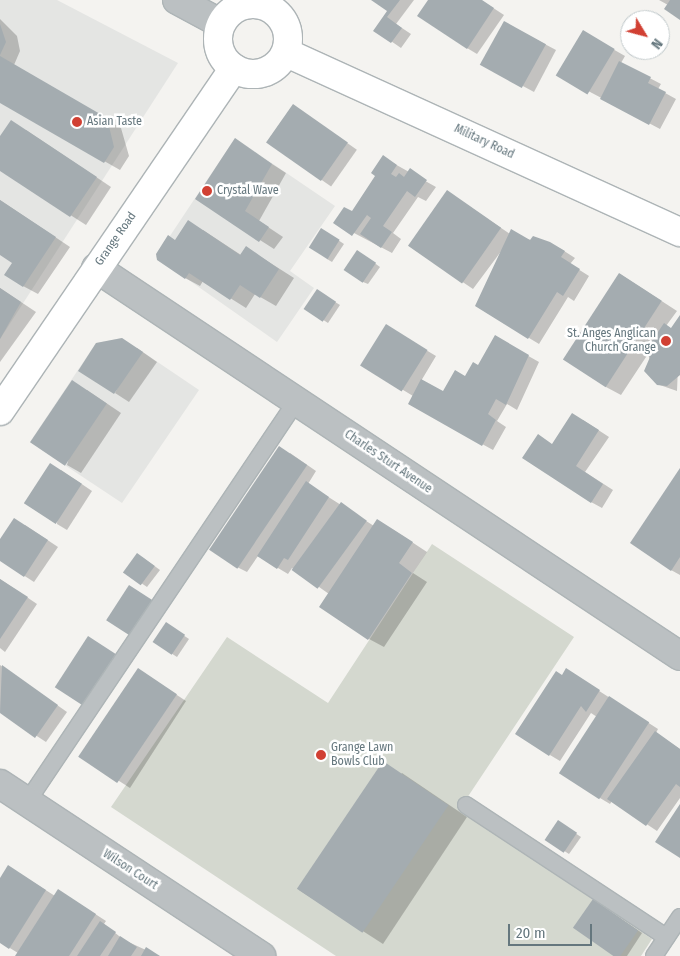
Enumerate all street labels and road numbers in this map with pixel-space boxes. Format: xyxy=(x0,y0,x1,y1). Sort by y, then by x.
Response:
street label: Military Road xyxy=(452,122,516,162)
street label: Grange Road xyxy=(92,209,140,269)
street label: Charles Sturt Avenue xyxy=(341,427,435,497)
street label: Wilson Court xyxy=(100,847,160,893)

